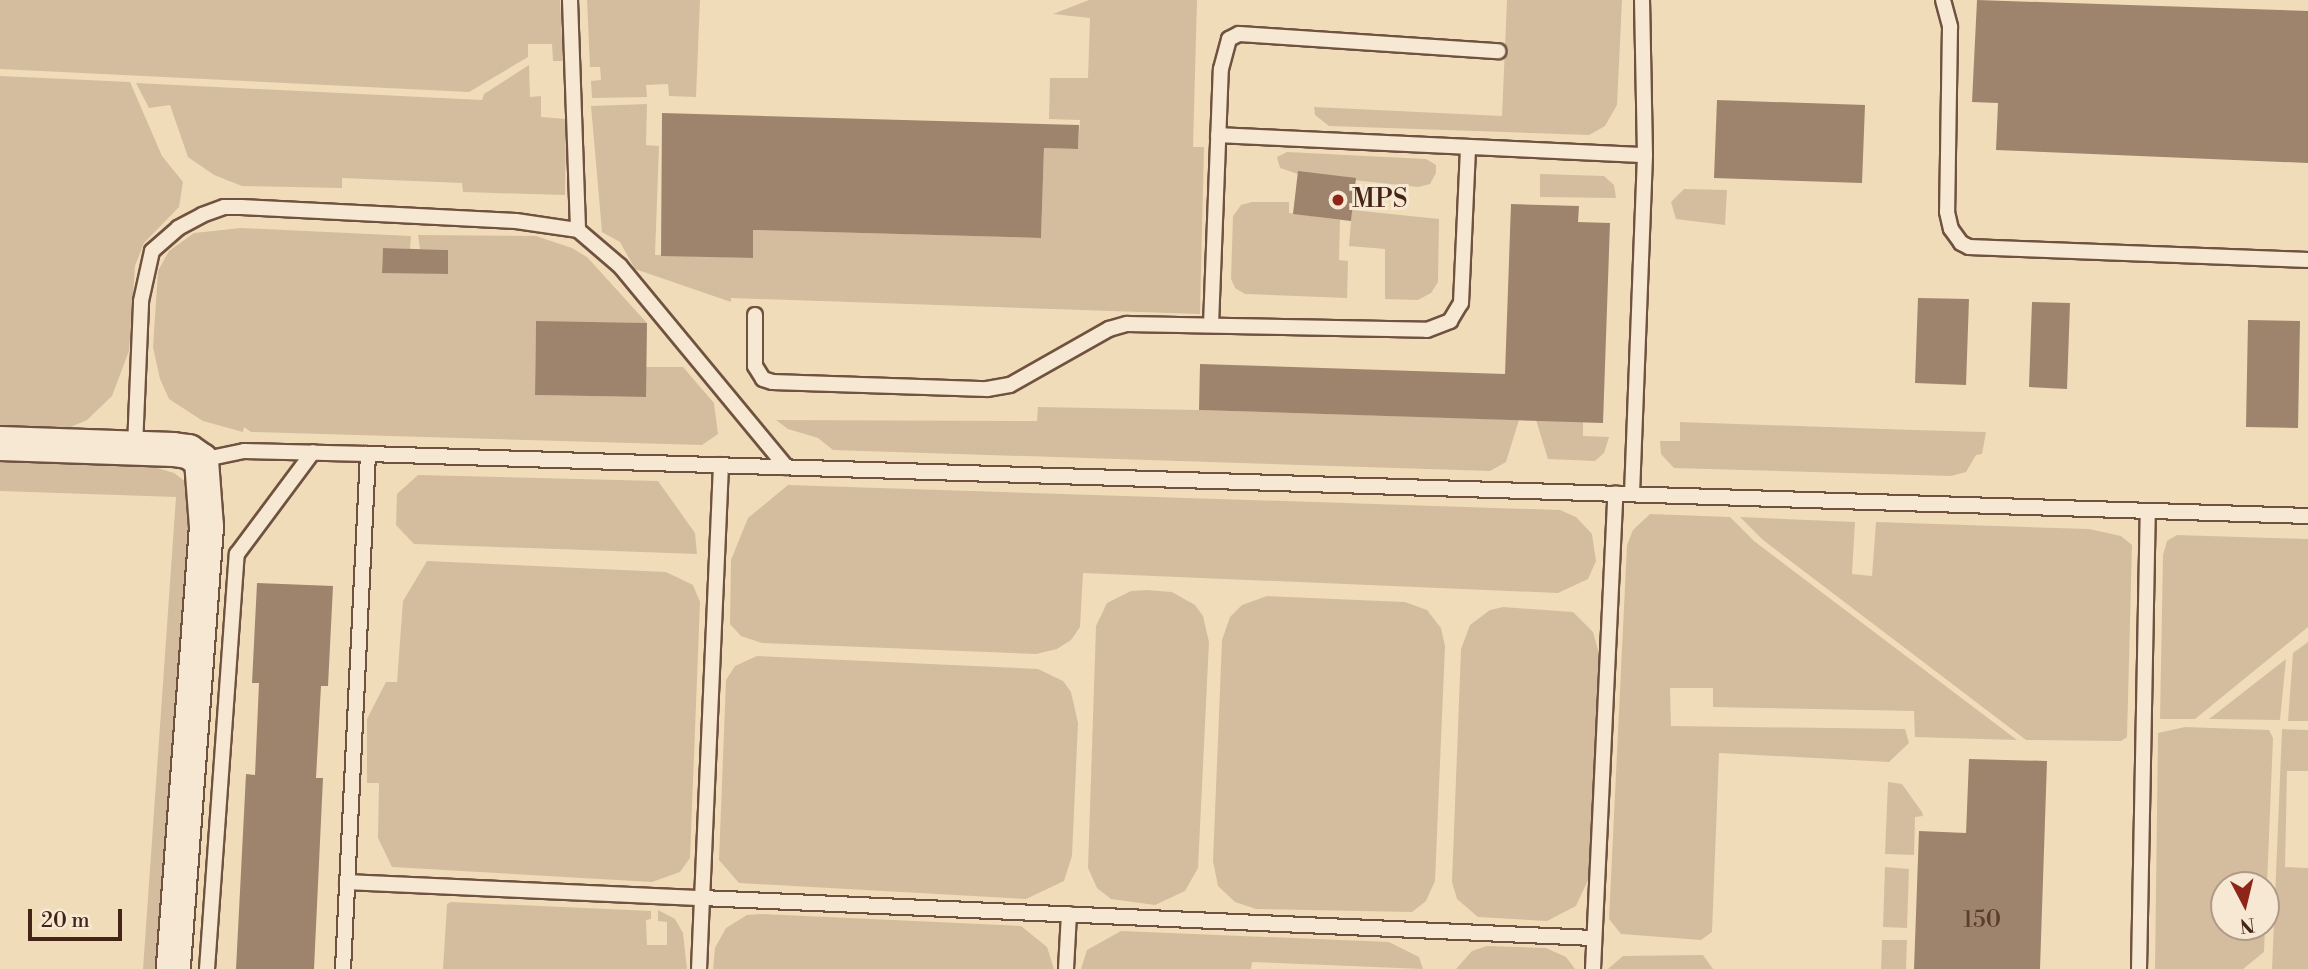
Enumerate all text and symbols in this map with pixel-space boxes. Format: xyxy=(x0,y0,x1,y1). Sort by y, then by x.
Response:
place label: MPS xyxy=(1352,184,1408,216)
marker: MPS xyxy=(1330,192,1346,208)
north arrow xyxy=(2210,871,2280,941)
scale bar xyxy=(32,895,126,939)
house number: 150 xyxy=(1963,906,2001,934)
text: 20 m xyxy=(41,908,90,934)
text: N xyxy=(2238,912,2256,938)

